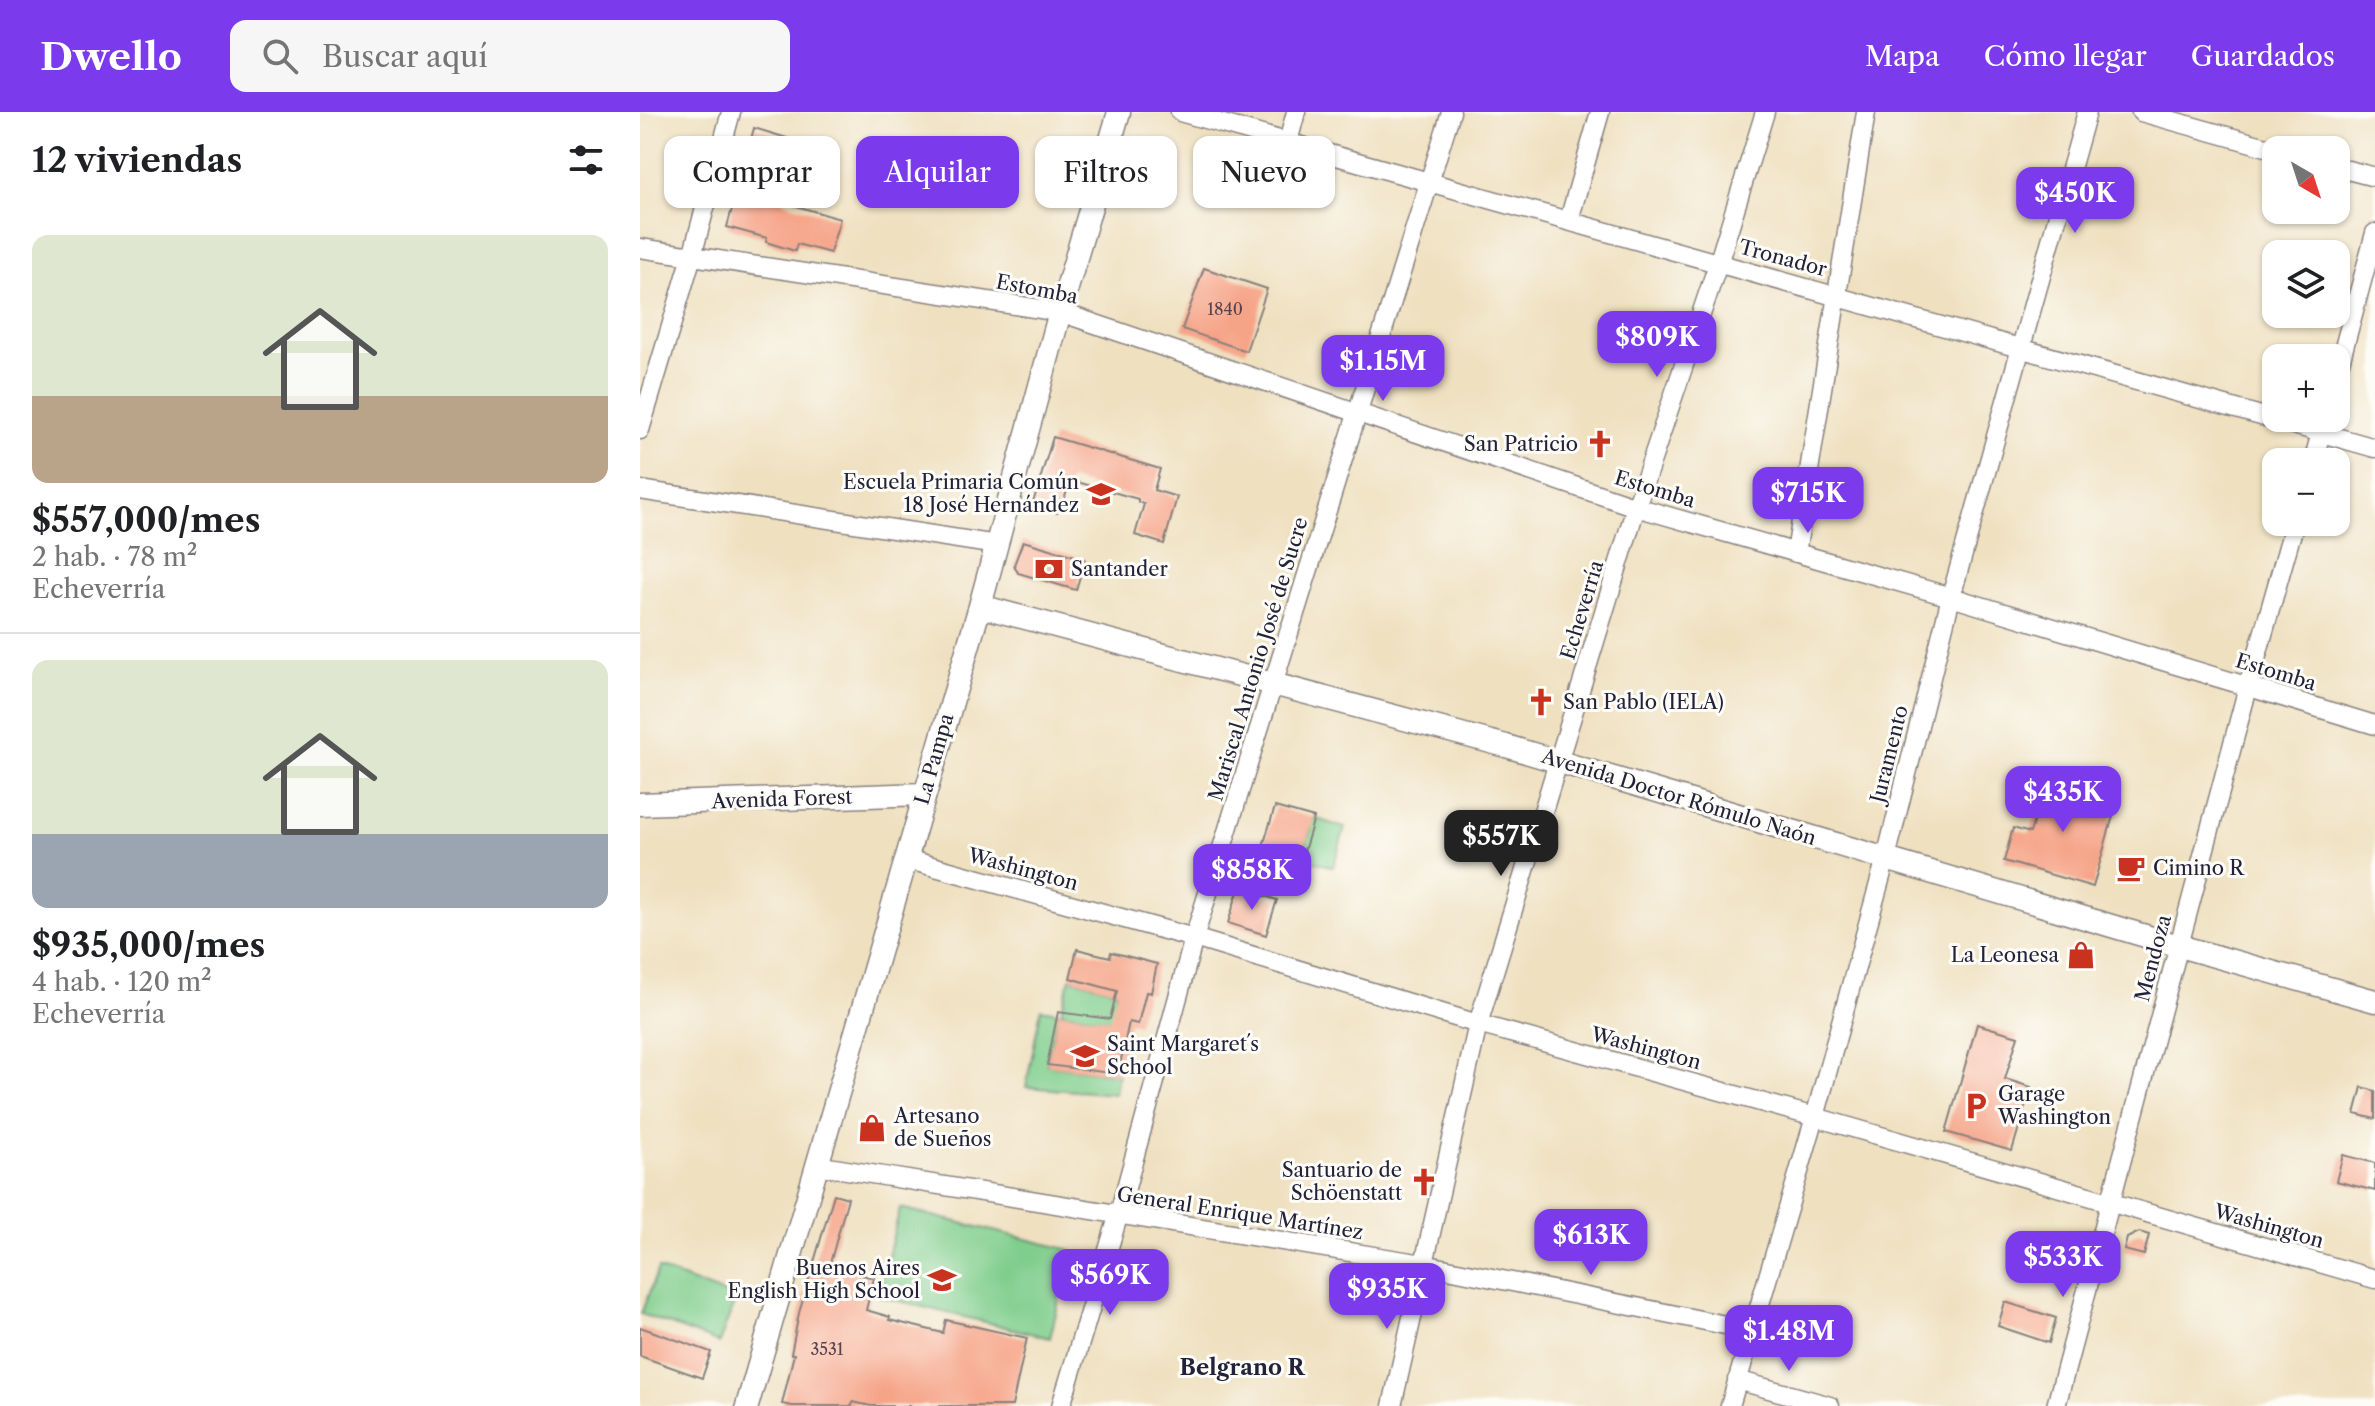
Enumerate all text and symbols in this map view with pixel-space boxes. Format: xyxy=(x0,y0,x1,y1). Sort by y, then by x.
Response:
search box xyxy=(230,20,790,92)
text: Dwello xyxy=(40,33,182,80)
icon: search xyxy=(258,34,302,78)
text: Buscar aquí xyxy=(322,38,488,75)
text: Mapa xyxy=(1865,39,1940,73)
text: Cómo llegar xyxy=(1984,39,2147,73)
text: Guardados xyxy=(2191,39,2335,73)
chip: Comprar xyxy=(664,136,840,208)
chip: Alquilar xyxy=(856,136,1019,208)
chip: Filtros xyxy=(1035,136,1177,208)
chip: Nuevo xyxy=(1193,136,1335,208)
north arrow xyxy=(2262,136,2350,224)
map controls xyxy=(2262,136,2350,536)
icon: filters xyxy=(564,138,608,182)
text: 12 viviendas xyxy=(32,139,242,181)
pin: $450K xyxy=(2019,167,2131,235)
text: $450K xyxy=(2034,177,2116,209)
street label: Tronador xyxy=(1736,235,1830,281)
button: layers xyxy=(2262,240,2350,328)
street label: Estomba xyxy=(994,269,1080,309)
icon: home xyxy=(248,287,392,431)
house number: 1840 xyxy=(1207,299,1243,319)
pin: $809K xyxy=(1601,311,1713,379)
text: $809K xyxy=(1615,321,1699,353)
pin: $1.15M xyxy=(1318,335,1448,403)
button: + xyxy=(2262,344,2350,432)
text: $1.15M xyxy=(1339,345,1427,377)
church icon: San Patricio xyxy=(1585,429,1615,459)
place label: San Patricio xyxy=(1464,432,1578,456)
button: − xyxy=(2262,448,2350,536)
street label: Estomba xyxy=(1612,465,1699,513)
pin: $715K xyxy=(1752,467,1864,535)
place label: Escuela Primaria Común 18 José Hernández xyxy=(843,470,1079,517)
text: $715K xyxy=(1771,477,1845,509)
school or university icon: Escuela Primaria Común 18 José Hernández xyxy=(1086,479,1116,509)
text: $557,000/mes xyxy=(32,499,260,541)
street label: Mariscal Antonio José de Sucre xyxy=(1203,514,1313,804)
text: 2 hab. · 78 m² xyxy=(32,541,198,573)
bank icon: Santander xyxy=(1034,554,1064,584)
place label: Santander xyxy=(1071,557,1168,581)
street label: Echeverría xyxy=(1556,557,1609,663)
text: Echeverría xyxy=(32,573,165,605)
street label: Estomba xyxy=(2233,648,2320,696)
church icon: San Pablo (IELA) xyxy=(1526,687,1556,717)
place label: San Pablo (IELA) xyxy=(1563,690,1724,714)
street label: Juramento xyxy=(1865,703,1913,808)
street label: La Pampa xyxy=(910,710,959,807)
icon: home xyxy=(248,712,392,856)
street label: Avenida Doctor Rómulo Naón xyxy=(1538,743,1820,850)
pin: $435K xyxy=(2007,766,2119,834)
text: $435K xyxy=(2023,776,2103,808)
street label: Avenida Forest xyxy=(710,785,853,813)
pin: $557K xyxy=(1445,810,1557,878)
text: $557K xyxy=(1462,820,1540,852)
street label: Washington xyxy=(964,843,1081,895)
pin: $858K xyxy=(1196,844,1308,912)
cafe icon: Cimino R xyxy=(2116,853,2146,883)
text: $858K xyxy=(1211,854,1293,886)
place label: Cimino R xyxy=(2153,856,2245,880)
street label: Mendoza xyxy=(2130,912,2176,1004)
text: $935,000/mes xyxy=(32,924,265,966)
shop icon: La Leonesa xyxy=(2066,940,2096,970)
place label: La Leonesa xyxy=(1951,943,2059,967)
text: 4 hab. · 120 m² xyxy=(32,966,212,998)
text: Echeverría xyxy=(32,998,165,1030)
street label: Washington xyxy=(1587,1022,1704,1074)
place label: Saint Margaret´s School xyxy=(1107,1032,1259,1079)
school or university icon: Saint Margaret´s School xyxy=(1070,1041,1100,1071)
place label: Garage Washington xyxy=(1997,1082,2111,1129)
parking icon: Garage Washington xyxy=(1961,1091,1991,1121)
place label: Artesano de Sueños xyxy=(893,1104,991,1151)
shop icon: Artesano de Sueños xyxy=(857,1113,887,1143)
place label: Santuario de Schöenstatt xyxy=(1282,1158,1402,1205)
church icon: Santuario de Schöenstatt xyxy=(1409,1167,1439,1197)
street label: General Enrique Martínez xyxy=(1115,1182,1365,1244)
street label: Washington xyxy=(2210,1199,2327,1253)
pin: $613K xyxy=(1535,1209,1647,1277)
text: $613K xyxy=(1552,1219,1630,1251)
pin: $533K xyxy=(2007,1231,2119,1299)
text: $533K xyxy=(2023,1241,2103,1273)
pin: $569K xyxy=(1054,1249,1166,1317)
place label: Buenos Aires English High School xyxy=(727,1256,920,1303)
text: $569K xyxy=(1070,1259,1150,1291)
pin: $935K xyxy=(1331,1263,1443,1331)
school or university icon: Buenos Aires English High School xyxy=(927,1265,957,1295)
text: $935K xyxy=(1347,1273,1427,1305)
pin: $1.48M xyxy=(1724,1305,1854,1373)
text: $1.48M xyxy=(1743,1315,1835,1347)
house number: 3531 xyxy=(810,1339,844,1359)
district label: Belgrano R xyxy=(1180,1354,1305,1381)

